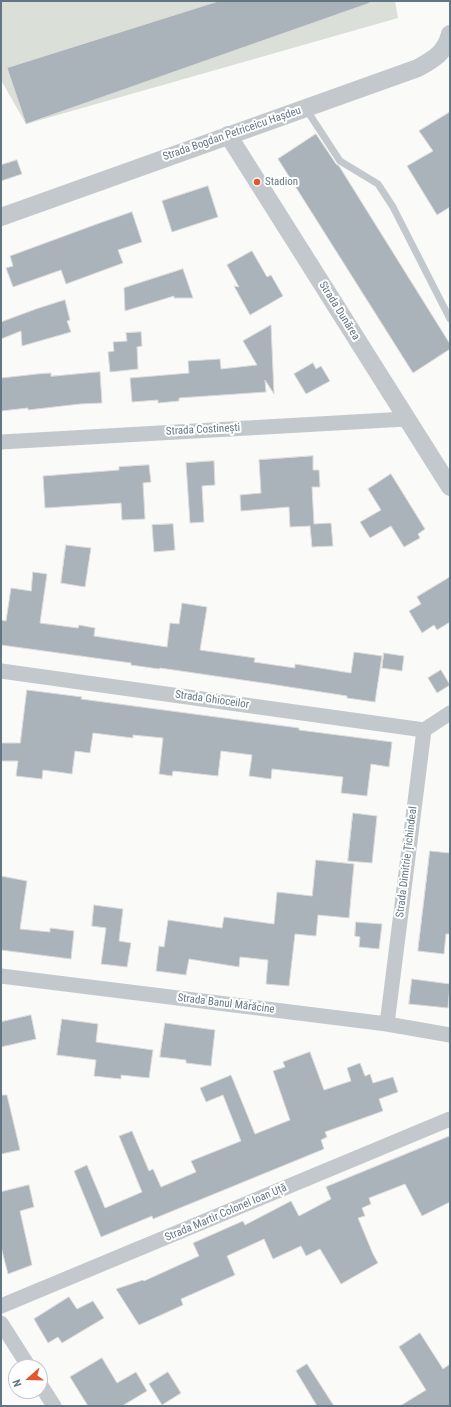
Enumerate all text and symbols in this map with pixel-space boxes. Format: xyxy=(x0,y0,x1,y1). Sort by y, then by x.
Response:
street label: Strada Bogdan Petriceicu Hașdeu xyxy=(161,104,303,164)
place label: Stadion xyxy=(265,175,298,189)
marker: Stadion xyxy=(252,177,262,187)
street label: Strada Dunărea xyxy=(316,279,362,343)
street label: Strada Costinești xyxy=(165,421,241,439)
street label: Strada Ghioceilor xyxy=(174,688,250,712)
street label: Strada Dimitrie Țichindeal xyxy=(394,806,420,918)
street label: Strada Banul Mărăcine xyxy=(177,991,275,1017)
street label: Strada Martir Colonel Ioan Uță xyxy=(163,1181,289,1245)
north arrow xyxy=(8,1359,48,1399)
text: N xyxy=(10,1378,24,1388)

